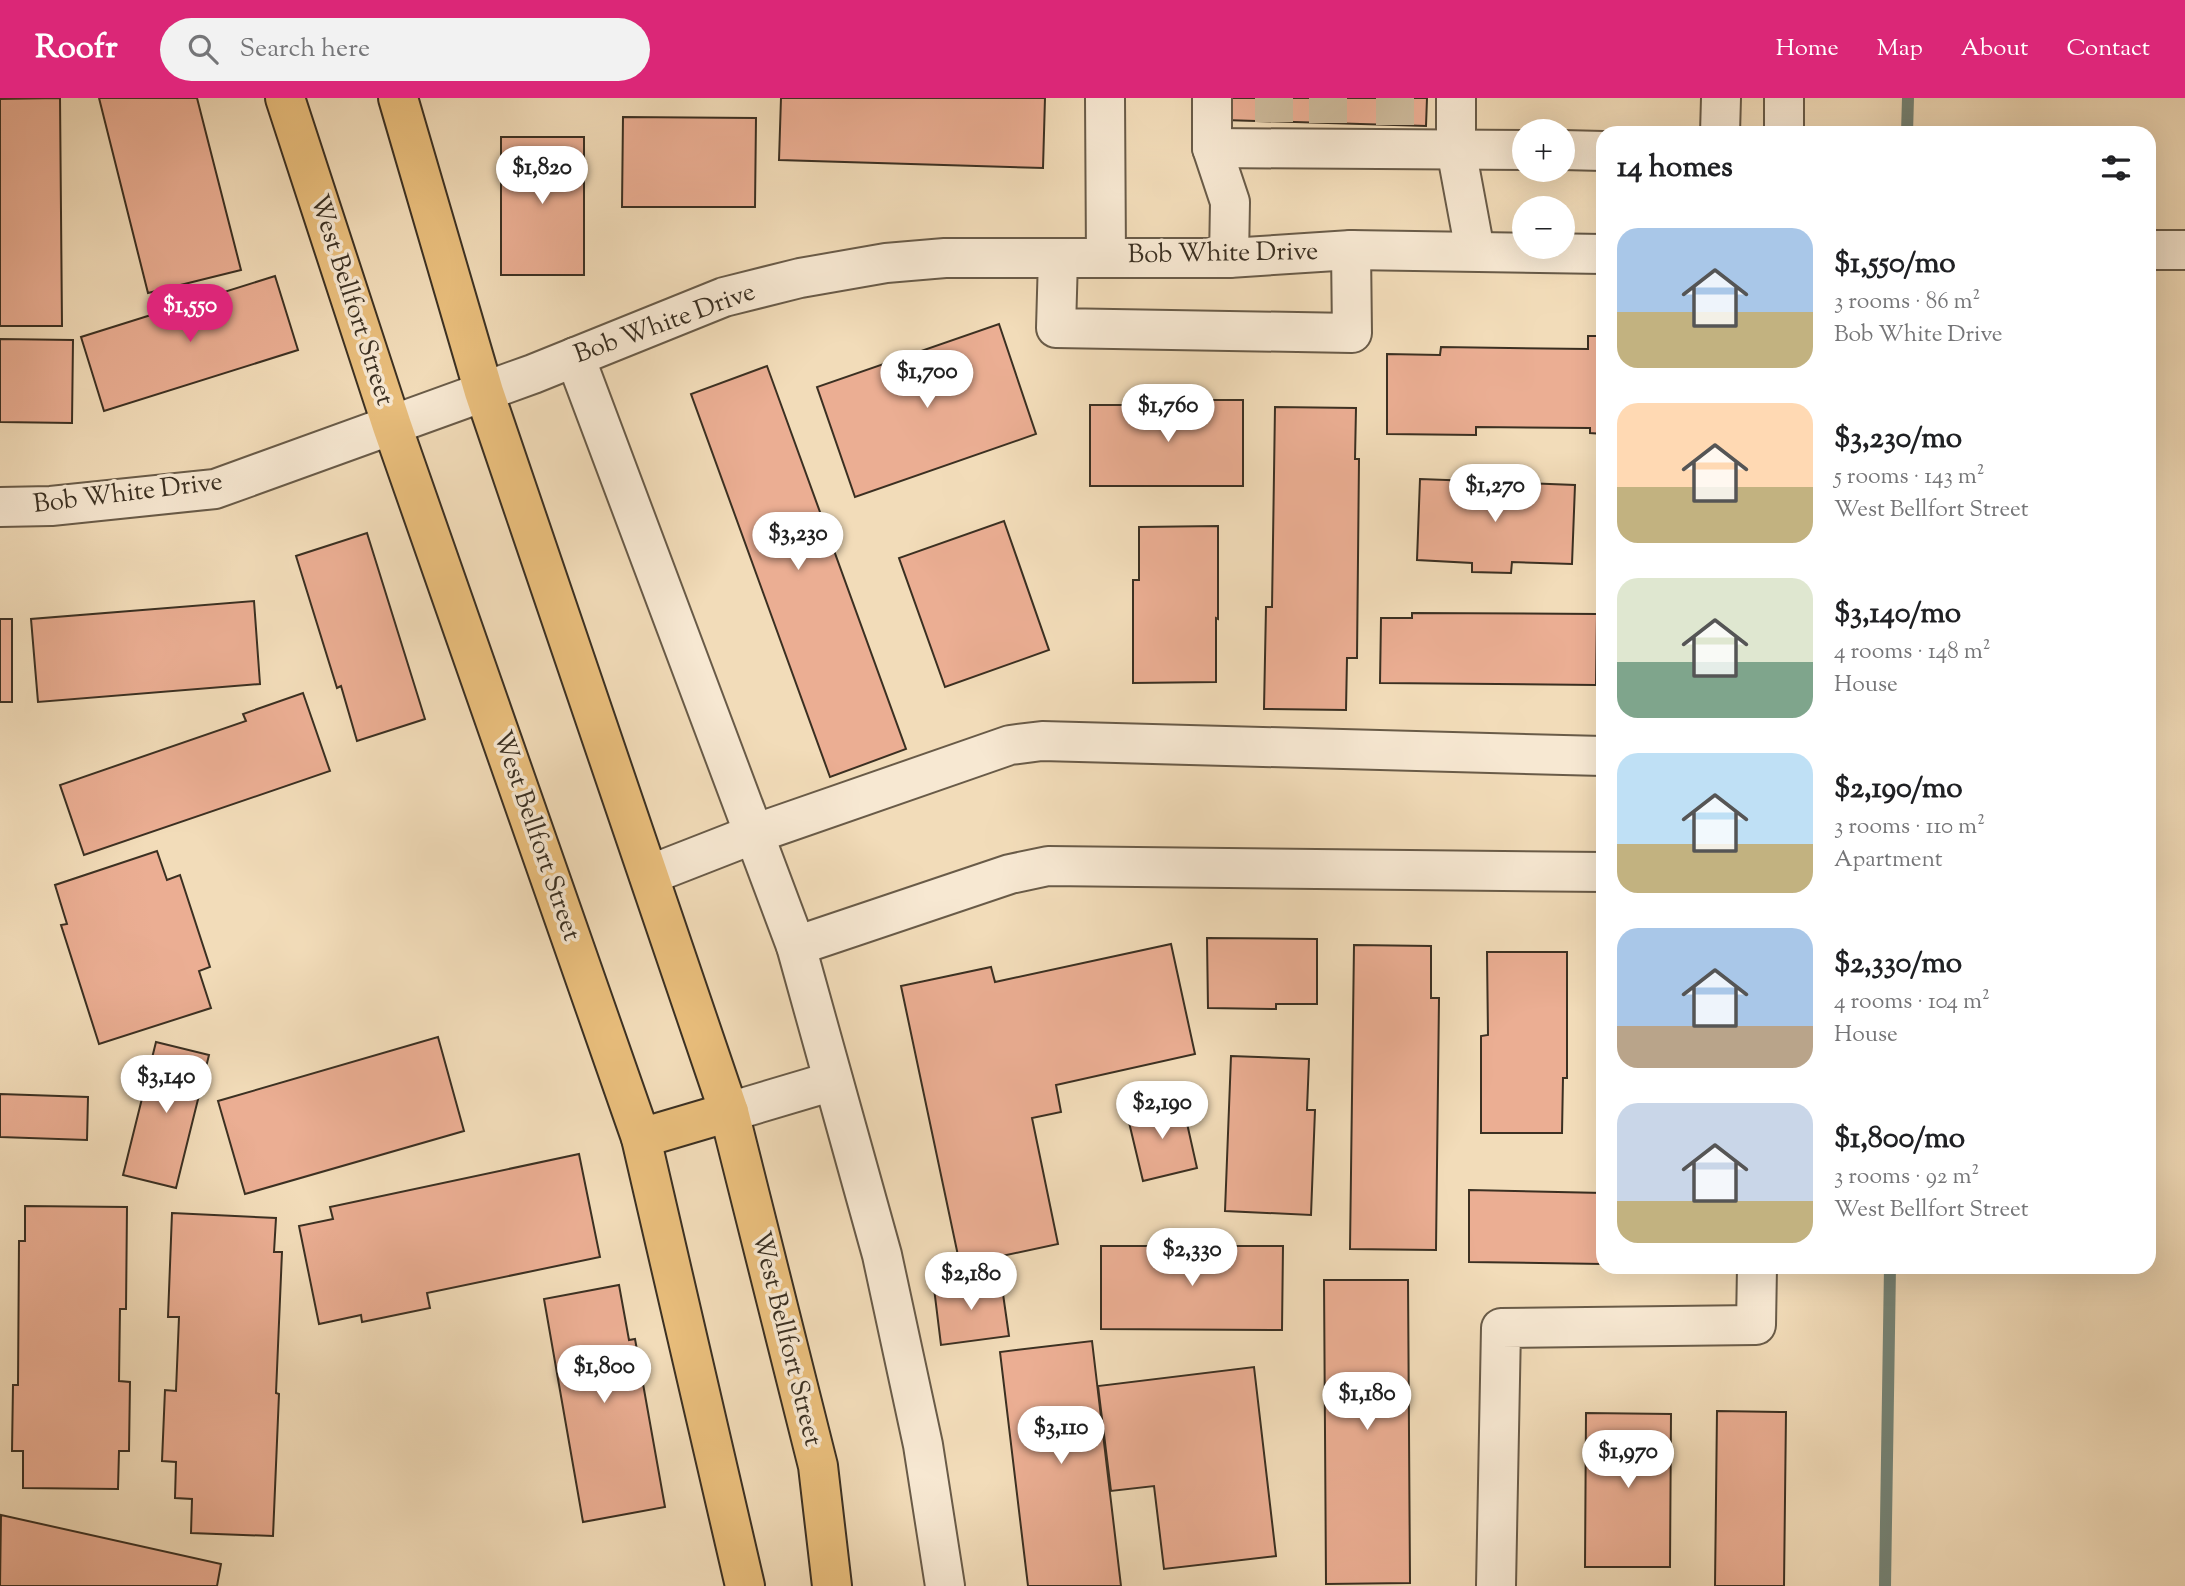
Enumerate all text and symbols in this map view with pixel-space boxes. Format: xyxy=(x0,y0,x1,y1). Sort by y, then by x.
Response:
search box xyxy=(160,18,650,81)
text: Roofr xyxy=(35,25,118,73)
icon: search xyxy=(184,30,222,68)
text: Search here xyxy=(240,31,370,68)
text: Home xyxy=(1776,32,1839,66)
text: Map xyxy=(1877,32,1923,66)
text: About xyxy=(1961,32,2028,66)
text: Contact xyxy=(2066,32,2150,66)
map controls xyxy=(1512,119,1575,259)
button: + xyxy=(1512,119,1575,182)
pin: $1,820 xyxy=(485,146,599,206)
text: 14 homes xyxy=(1617,147,1733,190)
icon: filters xyxy=(2097,149,2135,187)
text: $1,820 xyxy=(512,152,572,185)
street label: West Bellfort Street xyxy=(299,190,403,410)
button: − xyxy=(1512,196,1575,259)
street label: Bob White Drive xyxy=(1127,234,1319,274)
text: $1,550/mo xyxy=(1834,243,1956,286)
icon: home xyxy=(1673,256,1757,340)
street label: Bob White Drive xyxy=(569,274,761,374)
pin: $1,550 xyxy=(133,285,247,344)
text: 3 rooms · 86 m² xyxy=(1834,286,1980,319)
text: $1,550 xyxy=(163,290,217,323)
text: Bob White Drive xyxy=(1834,319,2003,352)
pin: $1,700 xyxy=(870,350,984,410)
text: $1,700 xyxy=(896,356,958,389)
pin: $1,760 xyxy=(1111,384,1225,444)
text: $1,760 xyxy=(1138,390,1198,423)
text: $3,230/mo xyxy=(1834,418,1962,461)
icon: home xyxy=(1673,431,1757,515)
text: 5 rooms · 143 m² xyxy=(1834,461,1985,494)
street label: Bob White Drive xyxy=(31,464,225,524)
pin: $1,270 xyxy=(1438,464,1552,524)
text: $1,270 xyxy=(1465,470,1525,503)
text: West Bellfort Street xyxy=(1834,494,2029,527)
pin: $3,230 xyxy=(741,512,855,572)
text: $3,230 xyxy=(768,518,828,551)
text: $3,140/mo xyxy=(1834,593,1961,636)
icon: home xyxy=(1673,606,1757,690)
text: 4 rooms · 148 m² xyxy=(1834,636,1991,669)
text: House xyxy=(1834,669,1898,702)
street label: West Bellfort Street xyxy=(483,726,589,946)
text: $2,190/mo xyxy=(1834,768,1963,811)
icon: home xyxy=(1673,781,1757,865)
text: 3 rooms · 110 m² xyxy=(1834,811,1985,844)
text: Apartment xyxy=(1834,844,1943,877)
text: $2,330/mo xyxy=(1834,943,1962,986)
icon: home xyxy=(1673,956,1757,1040)
text: 4 rooms · 104 m² xyxy=(1834,986,1990,1019)
text: House xyxy=(1834,1019,1898,1052)
pin: $3,140 xyxy=(109,1056,223,1115)
text: $3,140 xyxy=(137,1061,195,1094)
pin: $2,190 xyxy=(1105,1082,1219,1141)
text: $2,190 xyxy=(1132,1087,1192,1120)
text: $1,800/mo xyxy=(1834,1118,1965,1161)
icon: home xyxy=(1673,1131,1757,1215)
text: 3 rooms · 92 m² xyxy=(1834,1161,1979,1194)
text: West Bellfort Street xyxy=(1834,1194,2029,1227)
street label: West Bellfort Street xyxy=(741,1228,831,1450)
pin: $2,330 xyxy=(1135,1228,1249,1288)
text: $2,330 xyxy=(1162,1234,1222,1267)
pin: $2,180 xyxy=(914,1252,1028,1312)
text: $2,180 xyxy=(941,1258,1001,1291)
pin: $1,800 xyxy=(547,1346,661,1405)
text: $1,800 xyxy=(573,1351,635,1384)
pin: $1,180 xyxy=(1310,1372,1424,1432)
text: $1,180 xyxy=(1338,1378,1396,1411)
pin: $3,110 xyxy=(1004,1406,1118,1466)
text: $3,110 xyxy=(1034,1412,1088,1445)
pin: $1,970 xyxy=(1571,1430,1685,1490)
text: $1,970 xyxy=(1598,1436,1658,1469)

